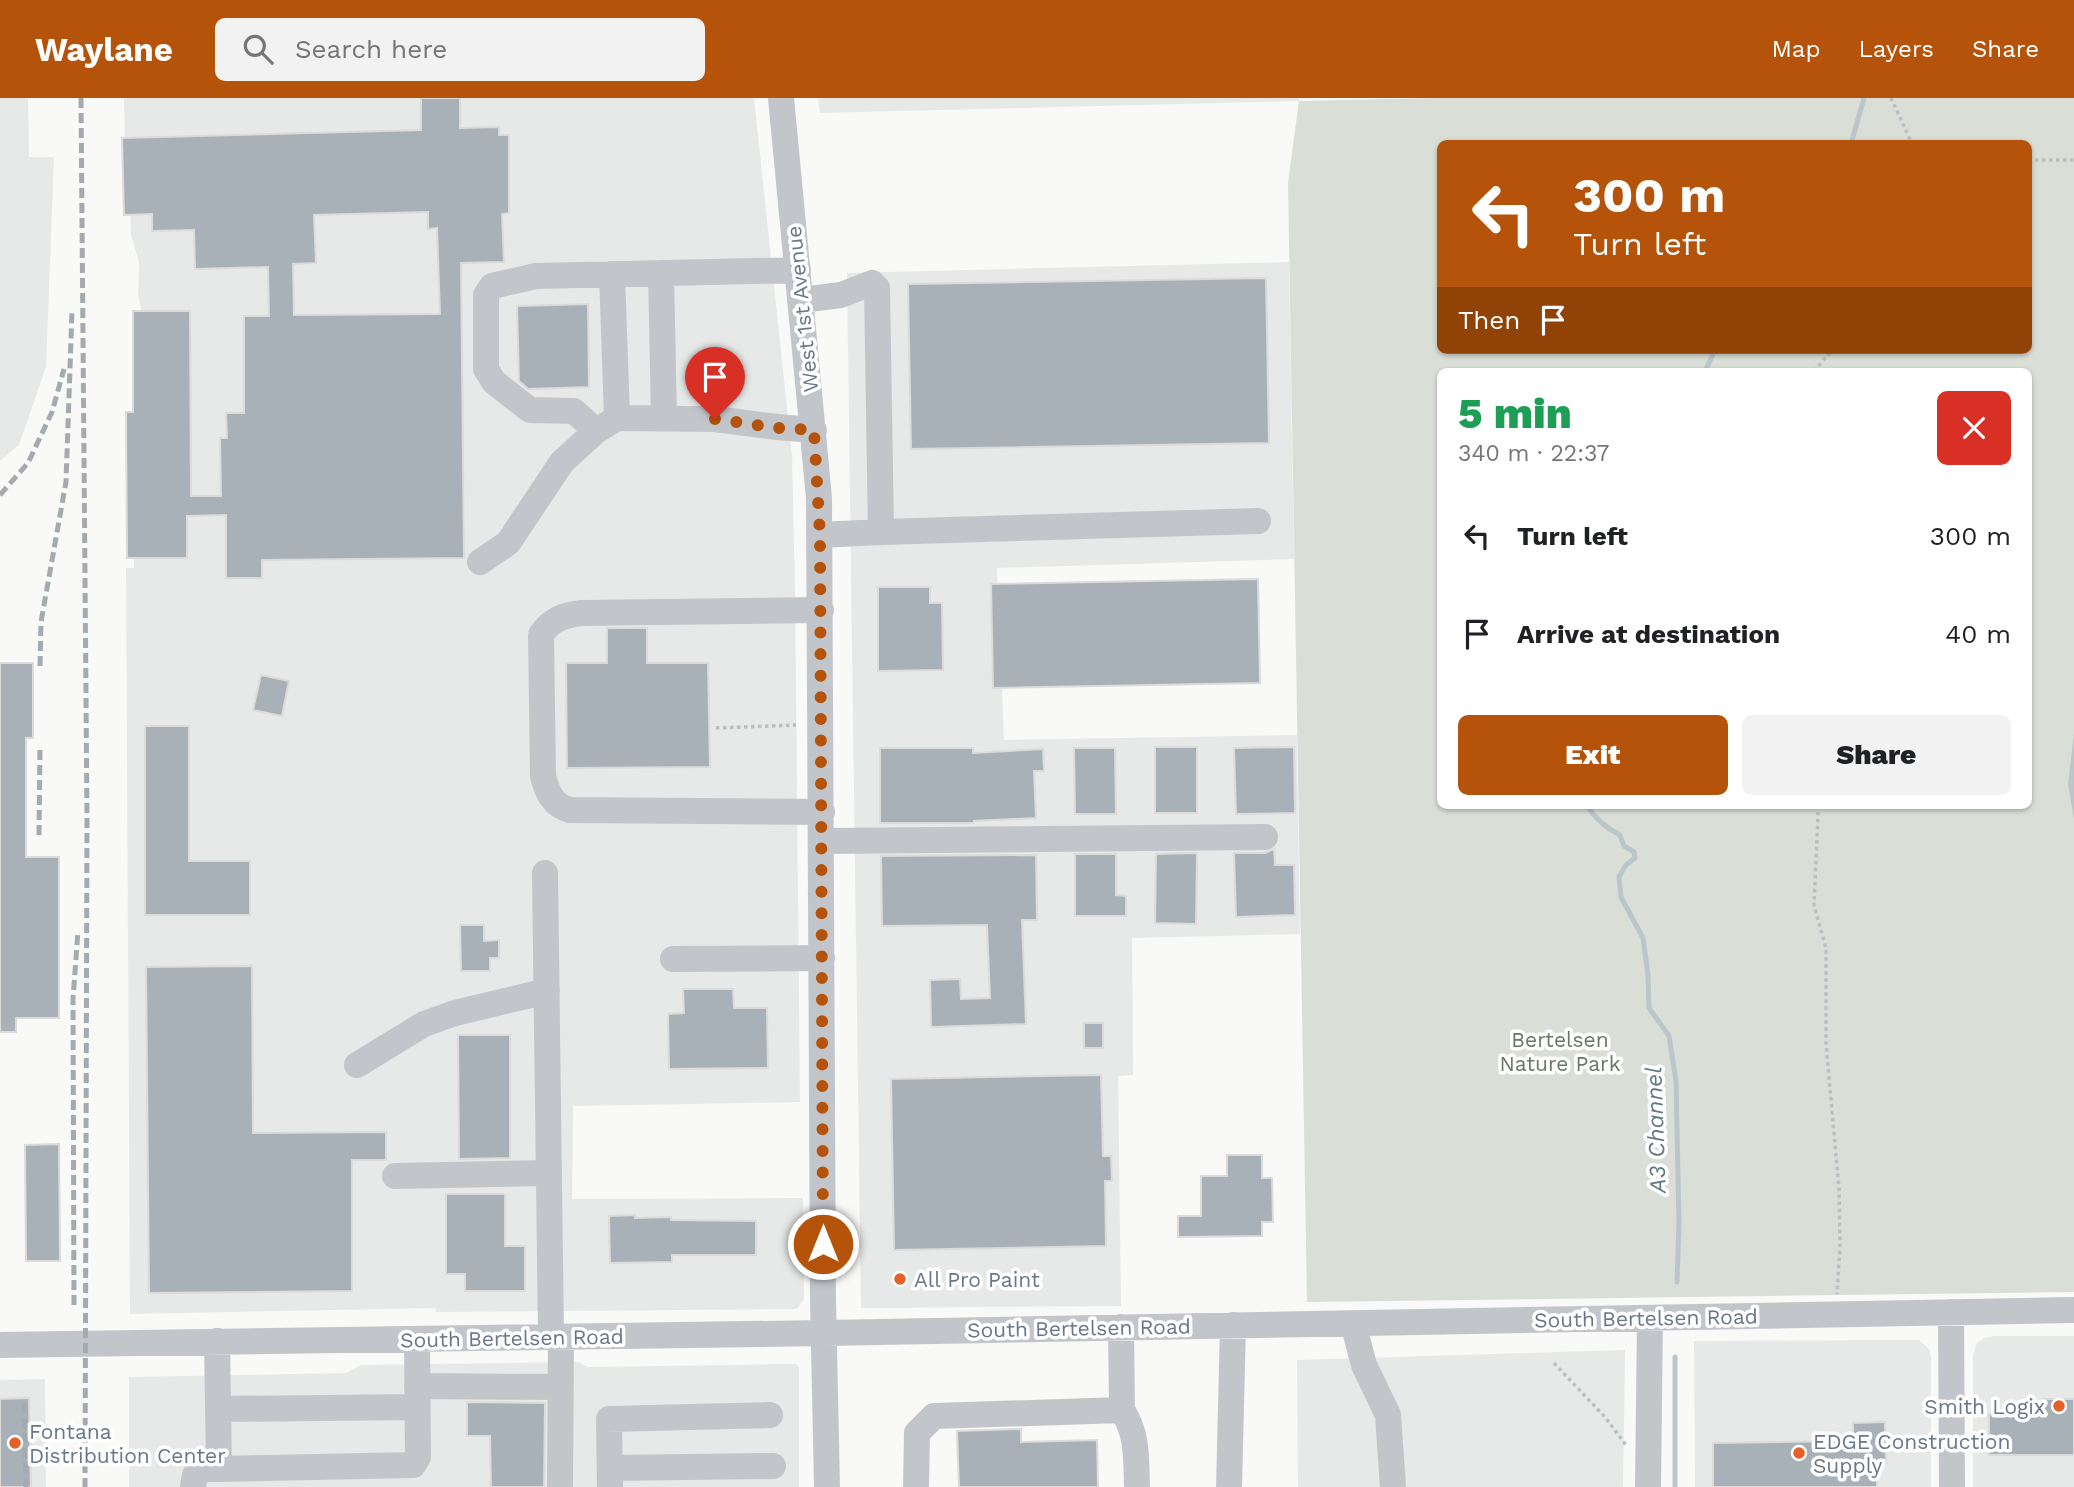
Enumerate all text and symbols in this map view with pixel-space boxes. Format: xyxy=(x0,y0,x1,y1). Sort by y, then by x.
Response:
search box xyxy=(215,18,705,81)
text: Waylane xyxy=(35,30,173,69)
icon: search xyxy=(239,30,277,68)
text: Search here xyxy=(295,34,447,64)
text: Map xyxy=(1772,35,1820,63)
text: Layers xyxy=(1858,35,1934,63)
text: Share xyxy=(1972,35,2039,63)
text: 300 m xyxy=(1573,166,1725,224)
icon: left xyxy=(1458,168,1549,259)
street label: West 1st Avenue xyxy=(781,225,823,393)
text: Turn left xyxy=(1573,225,1706,263)
icon: arrive xyxy=(1534,301,1572,339)
text: Then xyxy=(1458,305,1520,335)
pin xyxy=(685,347,745,419)
icon: arrive xyxy=(696,358,734,396)
text: 5 min xyxy=(1458,389,1572,438)
button: close xyxy=(1937,391,2011,465)
text: 340 m · 22:37 xyxy=(1458,440,1609,467)
icon: left xyxy=(1458,517,1496,555)
text: Turn left xyxy=(1517,521,1628,551)
text: 300 m xyxy=(1930,521,2011,551)
icon: arrive xyxy=(1458,615,1496,653)
text: Arrive at destination xyxy=(1517,619,1780,649)
text: 40 m xyxy=(1945,619,2011,649)
button: Exit xyxy=(1458,715,1728,795)
button: Share xyxy=(1742,715,2011,795)
park label: Bertelsen Nature Park xyxy=(1499,1027,1621,1076)
water label: A3 Channel xyxy=(1640,1066,1672,1195)
position arrow xyxy=(786,1207,860,1281)
place label: All Pro Paint xyxy=(914,1267,1040,1292)
marker: All Pro Paint xyxy=(892,1271,908,1287)
street label: South Bertelsen Road xyxy=(1534,1304,1758,1332)
street label: South Bertelsen Road xyxy=(967,1314,1191,1342)
street label: South Bertelsen Road xyxy=(400,1324,624,1352)
place label: Smith Logix xyxy=(1924,1394,2045,1419)
marker: Smith Logix xyxy=(2051,1398,2067,1414)
place label: Fontana Distribution Center xyxy=(29,1419,226,1468)
place label: EDGE Construction Supply xyxy=(1813,1429,2010,1478)
marker: Fontana Distribution Center xyxy=(7,1435,23,1451)
marker: EDGE Construction Supply xyxy=(1791,1445,1807,1461)

